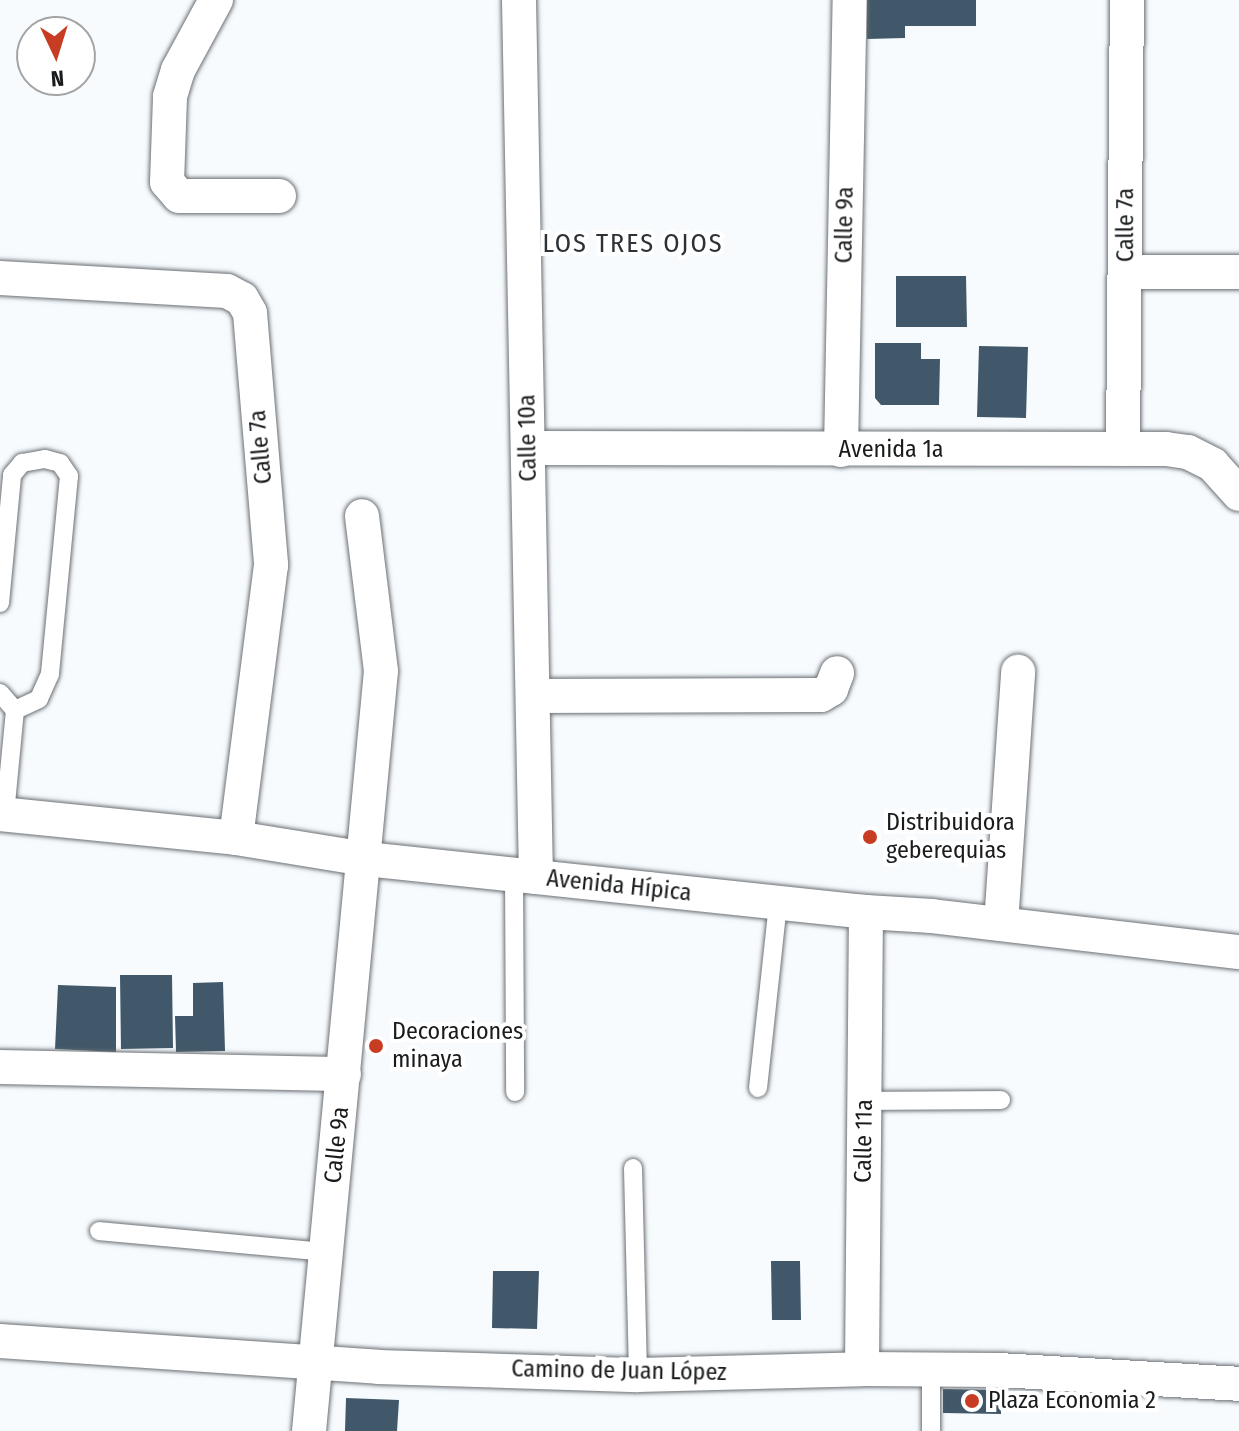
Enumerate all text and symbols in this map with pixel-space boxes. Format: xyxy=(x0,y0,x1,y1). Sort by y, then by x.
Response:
north arrow xyxy=(16,16,96,96)
text: N xyxy=(50,65,65,92)
street label: Calle 9a xyxy=(830,186,860,264)
street label: Calle 7a xyxy=(1112,188,1140,262)
district label: LOS TRES OJOS xyxy=(542,228,724,260)
street label: Calle 10a xyxy=(513,394,543,482)
street label: Calle 7a xyxy=(243,409,279,485)
street label: Avenida 1a xyxy=(838,436,944,464)
place label: Distribuidora geberequias xyxy=(886,809,1015,865)
marker: Distribuidora geberequias xyxy=(861,828,879,846)
street label: Avenida Hípica xyxy=(545,864,693,908)
place label: Decoraciones minaya xyxy=(392,1018,523,1074)
marker: Decoraciones minaya xyxy=(367,1037,385,1055)
street label: Calle 11a xyxy=(849,1099,879,1183)
street label: Calle 9a xyxy=(319,1105,355,1185)
street label: Camino de Juan López xyxy=(511,1355,727,1387)
place label: Plaza Economia 2 xyxy=(988,1387,1156,1415)
marker: Plaza Economia 2 xyxy=(963,1392,981,1410)

